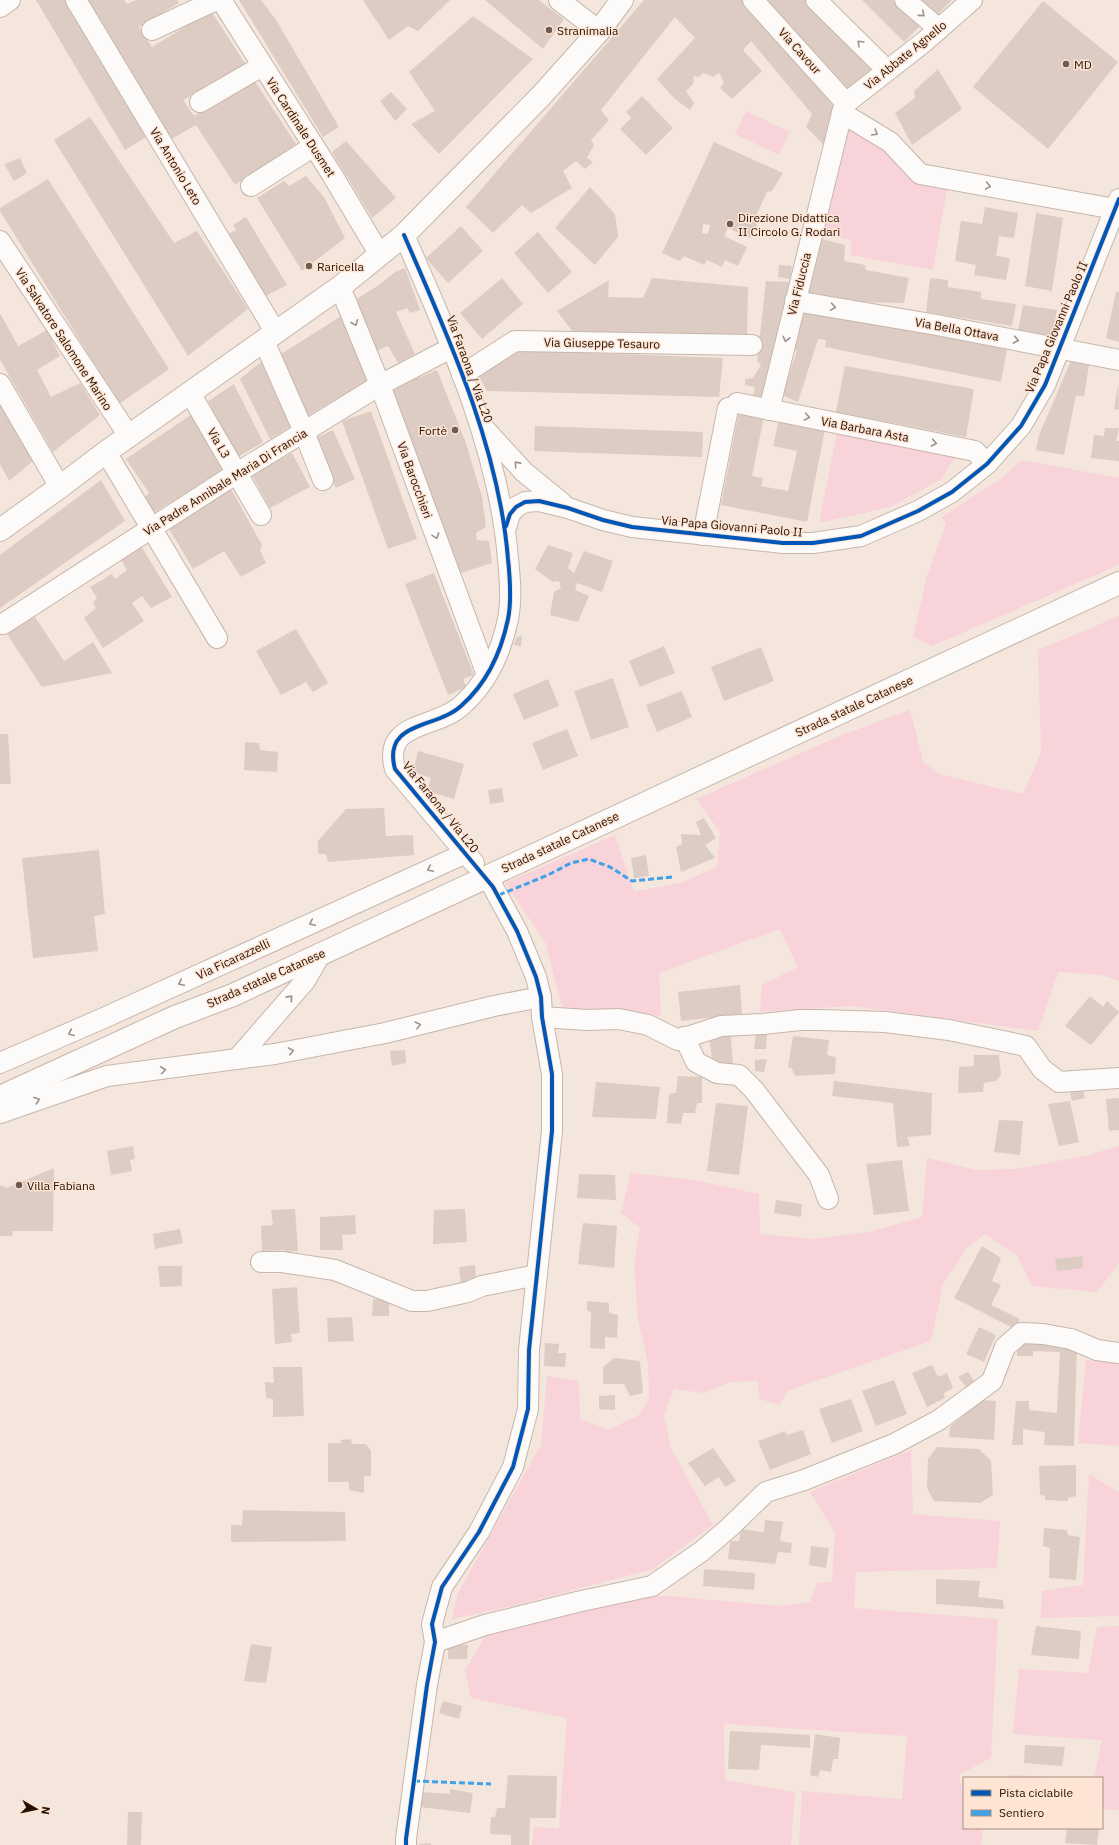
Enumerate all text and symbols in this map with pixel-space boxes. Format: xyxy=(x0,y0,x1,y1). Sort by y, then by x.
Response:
one-way arrow xyxy=(918,10,925,17)
street label: Via Abbate Agnello xyxy=(861,17,949,93)
place label: Stranimalia xyxy=(557,23,619,38)
marker: Stranimalia xyxy=(544,25,554,35)
street label: Via Cavour xyxy=(775,25,825,78)
one-way arrow xyxy=(857,40,864,48)
place label: MD xyxy=(1074,57,1092,72)
marker: MD xyxy=(1061,59,1071,69)
street label: Via Cardinale Dusmet xyxy=(263,74,339,180)
street label: Via Antonio Leto xyxy=(147,125,205,208)
one-way arrow xyxy=(871,129,878,136)
one-way arrow xyxy=(985,181,991,190)
place label: Direzione Didattica II Circolo G. Rodari xyxy=(738,210,840,239)
marker: Direzione Didattica II Circolo G. Rodari xyxy=(725,219,735,229)
street label: Via Fiduccia xyxy=(784,250,814,317)
place label: Raricella xyxy=(317,259,364,274)
street label: Via Papa Giovanni Paolo II xyxy=(1021,259,1091,395)
marker: Raricella xyxy=(304,261,314,271)
street label: Via Salvatore Salomone Marino xyxy=(12,265,116,413)
one-way arrow xyxy=(830,302,836,311)
street label: Via Faraona / Via L20 xyxy=(444,313,496,425)
street label: Via Bella Ottava xyxy=(914,314,1001,344)
one-way arrow xyxy=(350,319,358,326)
street label: Via Giuseppe Tesauro xyxy=(544,334,661,352)
one-way arrow xyxy=(782,335,790,342)
one-way arrow xyxy=(1013,335,1019,344)
one-way arrow xyxy=(804,413,810,421)
street label: Via Barbara Asta xyxy=(820,413,911,445)
place label: Fortè xyxy=(419,423,447,438)
street label: Via Padre Annibale Maria Di Francia xyxy=(140,425,310,539)
street label: Via L3 xyxy=(204,425,234,461)
marker: Fortè xyxy=(450,425,460,435)
one-way arrow xyxy=(931,438,937,446)
street label: Via Barocchieri xyxy=(394,440,436,520)
one-way arrow xyxy=(515,462,522,469)
street label: Via Papa Giovanni Paolo II xyxy=(661,512,803,540)
one-way arrow xyxy=(431,532,439,539)
street label: Strada statale Catanese xyxy=(793,672,916,740)
street label: Via Faraona / Via L20 xyxy=(400,758,482,856)
street label: Strada statale Catanese xyxy=(499,808,622,876)
one-way arrow xyxy=(427,864,434,872)
one-way arrow xyxy=(309,918,316,926)
street label: Via Ficarazzelli xyxy=(194,935,272,983)
street label: Strada statale Catanese xyxy=(204,945,328,1011)
one-way arrow xyxy=(178,978,185,986)
one-way arrow xyxy=(285,995,293,1003)
one-way arrow xyxy=(415,1021,422,1029)
one-way arrow xyxy=(67,1028,75,1036)
one-way arrow xyxy=(288,1047,294,1055)
one-way arrow xyxy=(160,1066,166,1075)
one-way arrow xyxy=(33,1096,40,1105)
place label: Villa Fabiana xyxy=(27,1178,96,1193)
marker: Villa Fabiana xyxy=(14,1180,24,1190)
legend xyxy=(963,1777,1103,1829)
text: Pista ciclabile xyxy=(999,1785,1073,1800)
north arrow xyxy=(16,1789,56,1829)
text: Sentiero xyxy=(999,1805,1045,1820)
text: N xyxy=(38,1806,53,1816)

